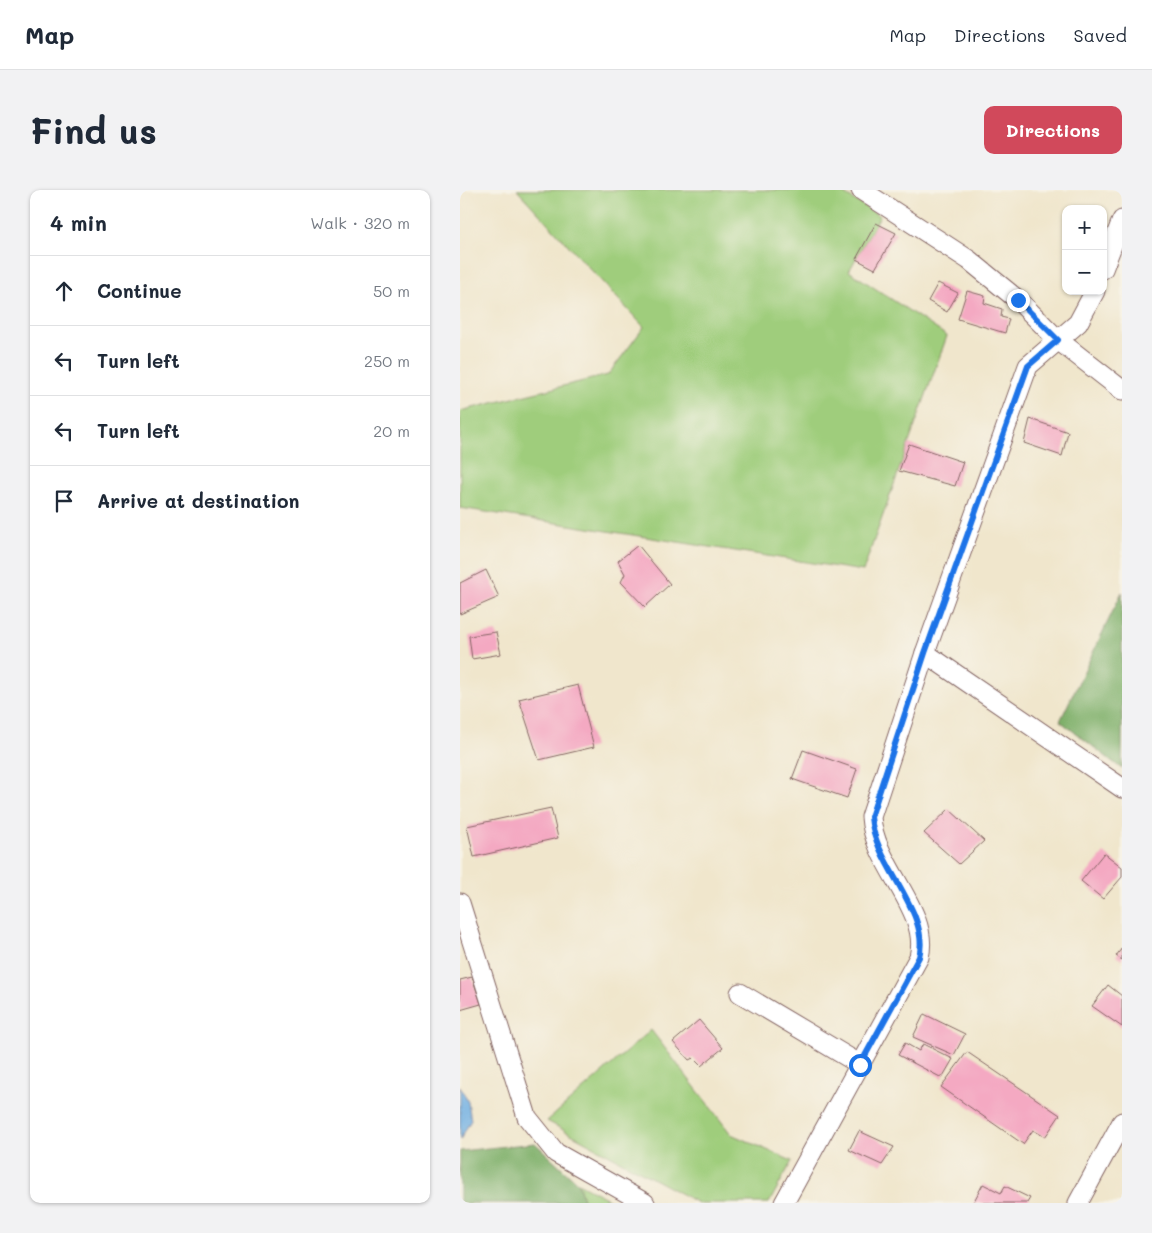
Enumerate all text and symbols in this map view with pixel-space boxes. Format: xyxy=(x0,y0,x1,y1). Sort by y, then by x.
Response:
text: Map xyxy=(25,19,74,50)
text: Map xyxy=(889,23,926,47)
text: Directions xyxy=(954,23,1046,47)
text: Saved xyxy=(1074,23,1127,47)
button: Directions xyxy=(984,106,1122,154)
text: Find us xyxy=(30,107,157,153)
map controls xyxy=(1062,205,1107,295)
button: + xyxy=(1062,205,1107,250)
text: 4 min xyxy=(50,209,107,236)
text: Walk · 320 m xyxy=(310,212,410,233)
button: − xyxy=(1062,250,1107,295)
icon: ahead xyxy=(50,277,78,305)
text: Continue xyxy=(97,278,182,303)
text: 50 m xyxy=(373,280,410,301)
route end xyxy=(1007,289,1030,312)
icon: left xyxy=(50,347,78,375)
text: Turn left xyxy=(97,348,180,373)
text: 250 m xyxy=(364,350,410,371)
icon: left xyxy=(50,417,78,445)
text: Turn left xyxy=(97,418,180,443)
text: 20 m xyxy=(373,420,410,441)
icon: arrive xyxy=(50,487,78,515)
text: Arrive at destination xyxy=(97,488,300,513)
route start xyxy=(849,1054,872,1077)

